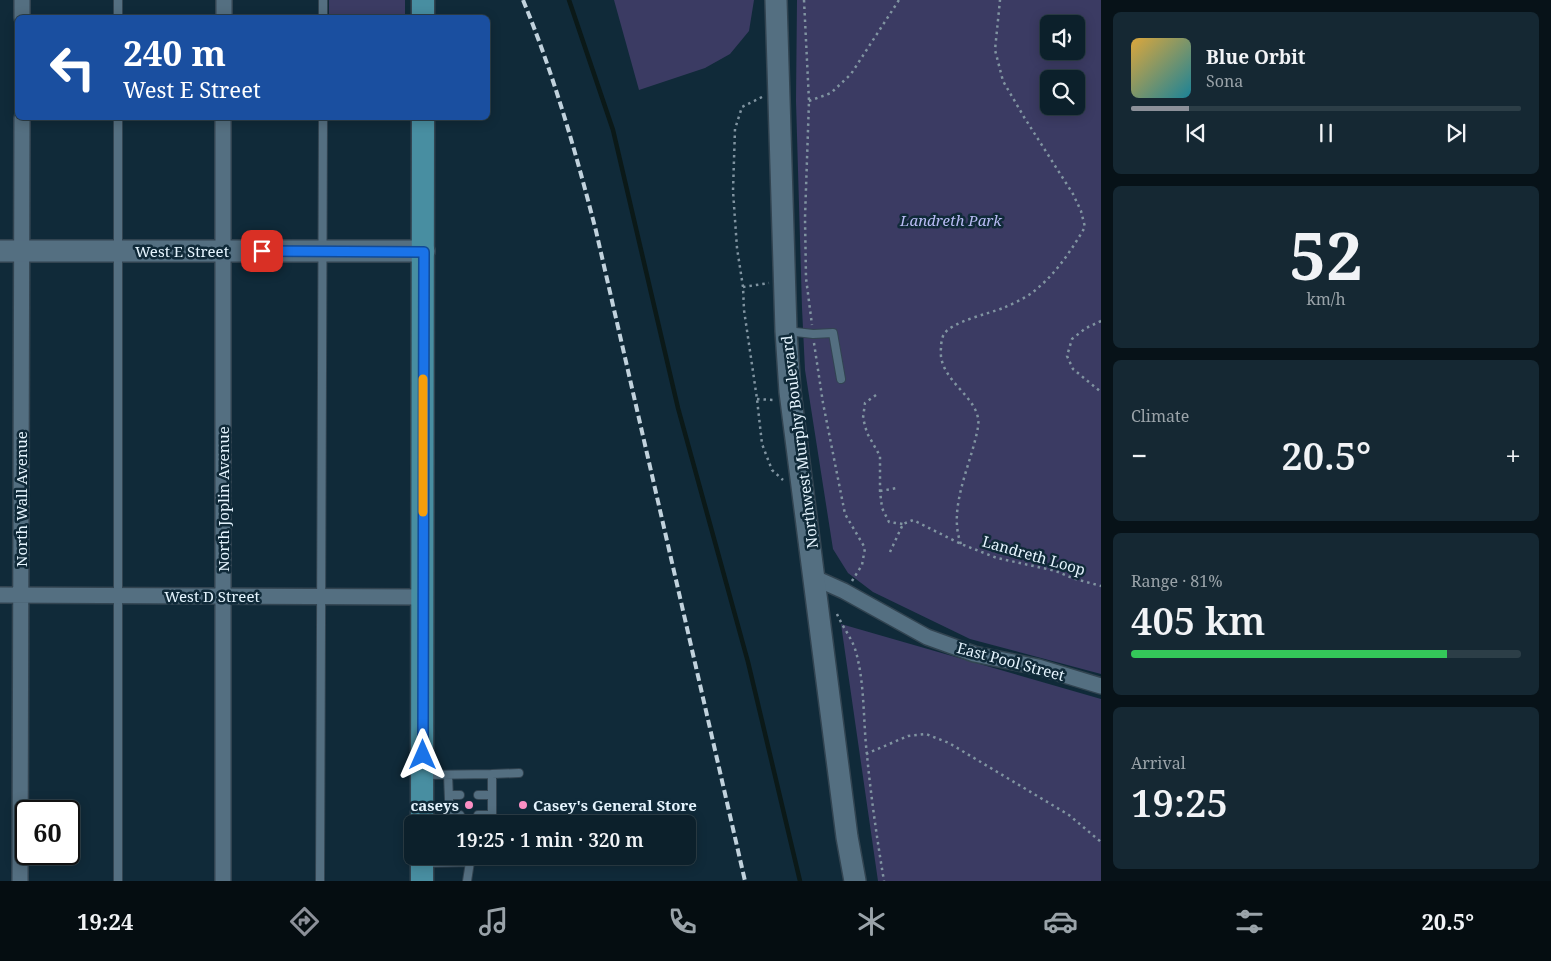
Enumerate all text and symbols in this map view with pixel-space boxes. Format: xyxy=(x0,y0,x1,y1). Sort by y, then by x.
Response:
map controls xyxy=(1040,15,1085,115)
button: sound xyxy=(1040,15,1085,60)
text: 240 m xyxy=(123,29,226,76)
icon: left xyxy=(40,35,105,100)
text: Blue Orbit xyxy=(1206,44,1306,70)
button: search xyxy=(1040,70,1085,115)
text: Sona xyxy=(1206,70,1243,92)
text: West E Street xyxy=(123,74,261,104)
icon: previous xyxy=(1182,119,1210,147)
icon: pause xyxy=(1312,119,1340,147)
icon: next xyxy=(1442,119,1470,147)
park label: Landreth Park xyxy=(899,210,1002,230)
text: 52 xyxy=(1289,211,1363,299)
pin xyxy=(241,230,283,272)
icon: arrive xyxy=(248,237,276,265)
street label: West E Street xyxy=(135,241,229,261)
text: km/h xyxy=(1306,288,1346,310)
street label: Northwest Murphy Boulevard xyxy=(776,334,822,550)
text: Climate xyxy=(1131,405,1189,427)
street label: North Joplin Avenue xyxy=(213,426,233,572)
text: 20.5° xyxy=(1281,429,1371,481)
street label: North Wall Avenue xyxy=(11,431,31,567)
text: − xyxy=(1131,436,1147,474)
text: + xyxy=(1505,436,1521,474)
street label: Landreth Loop xyxy=(980,531,1088,579)
text: Range · 81% xyxy=(1131,570,1223,592)
street label: West D Street xyxy=(164,586,260,606)
text: 405 km xyxy=(1131,594,1265,646)
street label: East Pool Street xyxy=(955,637,1067,685)
position arrow xyxy=(396,728,448,780)
text: Arrival xyxy=(1131,752,1186,774)
text: 19:25 xyxy=(1131,776,1228,828)
place label: caseys xyxy=(410,795,459,815)
place label: Casey's General Store xyxy=(533,795,697,815)
marker: caseys xyxy=(463,799,475,811)
marker: Casey's General Store xyxy=(517,799,529,811)
speed limit sign: 60 xyxy=(15,800,80,865)
text: 19:25 · 1 min · 320 m xyxy=(456,827,644,853)
icon: directions xyxy=(287,904,322,939)
icon: music xyxy=(476,904,511,939)
icon: phone xyxy=(665,904,700,939)
icon: climate xyxy=(854,904,889,939)
icon: car xyxy=(1043,904,1078,939)
icon: filters xyxy=(1232,904,1267,939)
text: 19:24 xyxy=(77,906,133,936)
text: 20.5° xyxy=(1421,906,1474,936)

